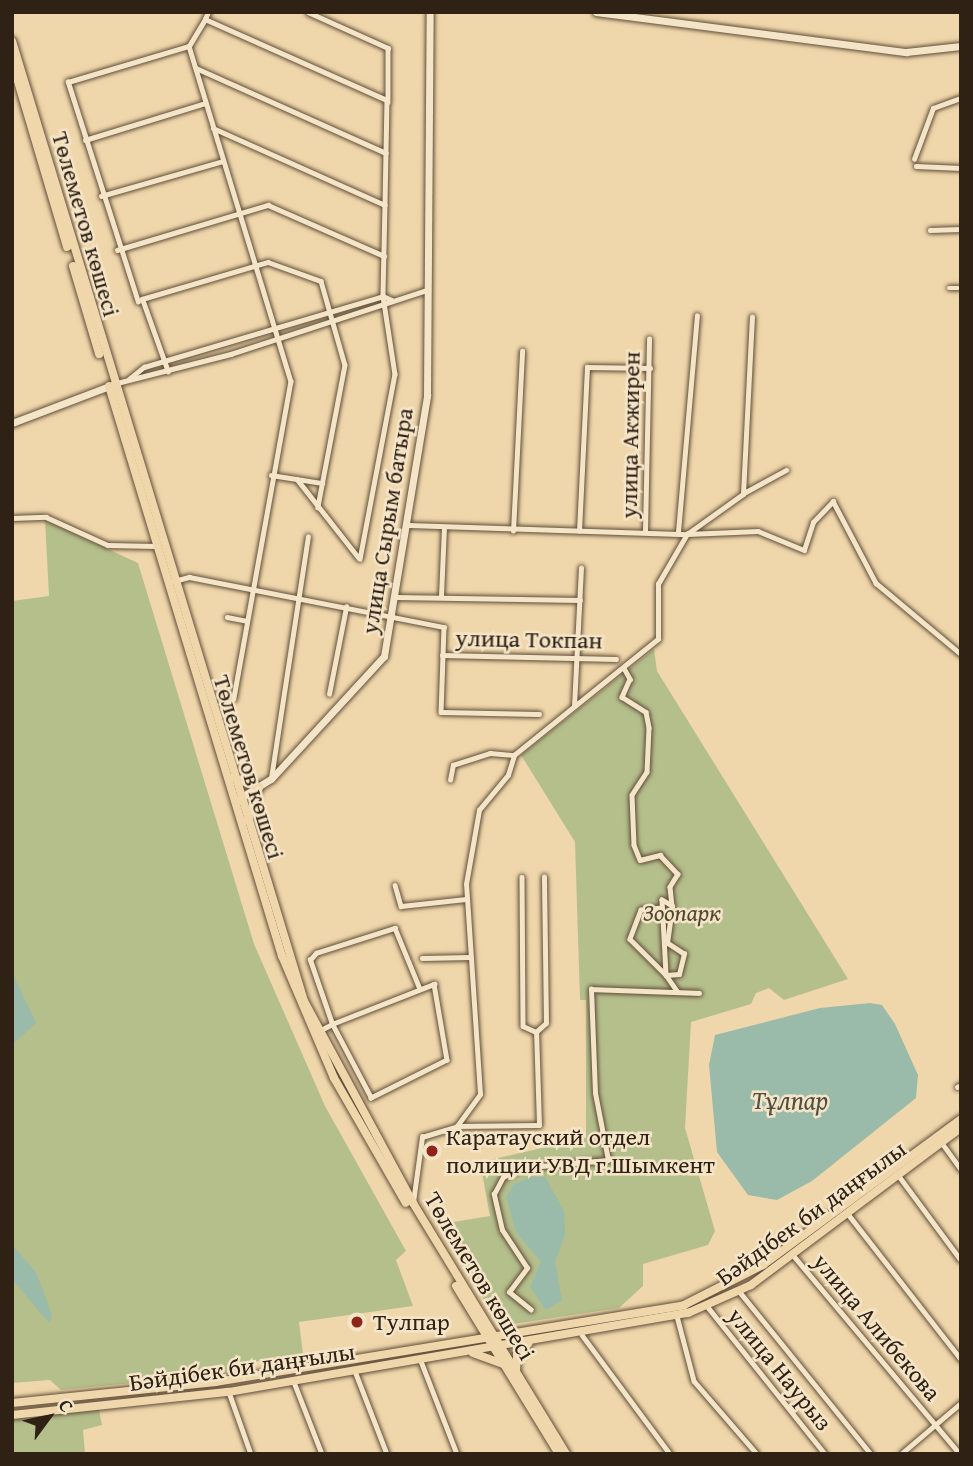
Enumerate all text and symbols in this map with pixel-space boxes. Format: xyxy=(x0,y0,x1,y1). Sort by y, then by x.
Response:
street label: Төлеметов көшесі xyxy=(46,128,126,320)
street label: улица Акжирен xyxy=(614,351,646,519)
street label: улица Сырым батыра xyxy=(355,406,419,636)
street label: улица Токпан xyxy=(455,623,603,655)
street label: Төлеметов көшесі xyxy=(207,671,291,863)
park label: Зоопарк xyxy=(643,899,721,927)
water label: Тұлпар xyxy=(752,1084,828,1116)
place label: Каратауский отдел полиции УВД г.Шымкент xyxy=(446,1123,715,1179)
street label: Бәйдібек би даңғылы xyxy=(710,1134,912,1292)
marker: Каратауский отдел полиции УВД г.Шымкент xyxy=(424,1143,440,1159)
street label: Төлеметов көшесі xyxy=(418,1187,542,1365)
street label: улица Алибекова xyxy=(807,1247,947,1407)
street label: улица Наурыз xyxy=(722,1302,838,1436)
place label: Тулпар xyxy=(373,1308,450,1336)
marker: Тулпар xyxy=(347,1312,367,1332)
street label: Бәйдібек би даңғылы xyxy=(127,1337,357,1397)
north arrow xyxy=(14,1382,84,1452)
text: С xyxy=(52,1393,81,1418)

